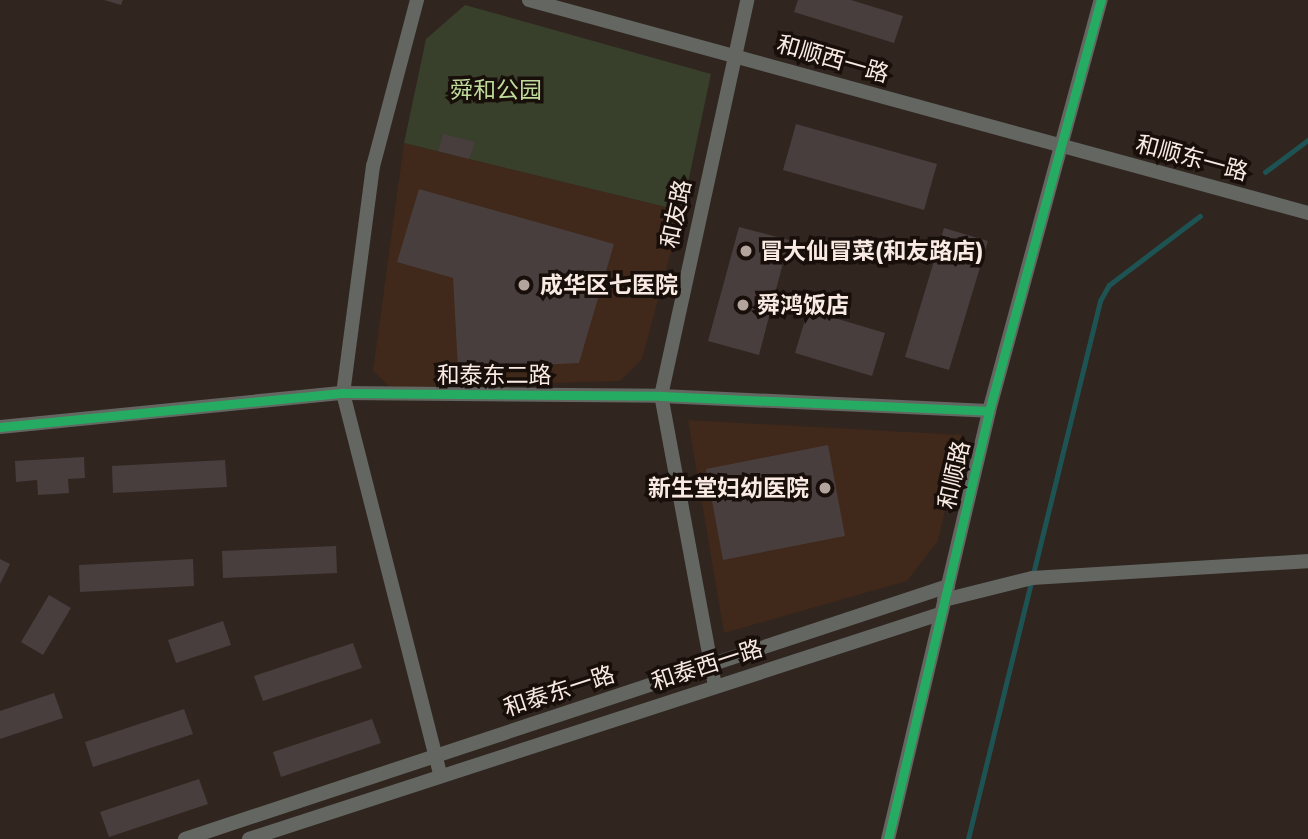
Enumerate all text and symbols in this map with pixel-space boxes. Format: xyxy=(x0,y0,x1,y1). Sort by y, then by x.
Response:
street label: 和顺西一路 xyxy=(774,30,892,88)
park label: 舜和公园 xyxy=(450,76,542,104)
street label: 和顺东一路 xyxy=(1133,130,1251,186)
street label: 和友路 xyxy=(655,177,697,251)
place label: 冒大仙冒菜(和友路店) xyxy=(760,237,983,265)
marker: 冒大仙冒菜(和友路店) xyxy=(738,243,754,259)
place label: 成华区七医院 xyxy=(540,271,678,299)
marker: 成华区七医院 xyxy=(514,275,534,295)
place label: 舜鸿饭店 xyxy=(757,291,849,319)
marker: 舜鸿饭店 xyxy=(735,297,751,313)
street label: 和泰东二路 xyxy=(437,361,551,389)
street label: 和顺路 xyxy=(933,438,975,512)
place label: 新生堂妇幼医院 xyxy=(648,474,809,502)
marker: 新生堂妇幼医院 xyxy=(815,478,835,498)
street label: 和泰西一路 xyxy=(648,634,766,696)
street label: 和泰东一路 xyxy=(500,660,618,722)

